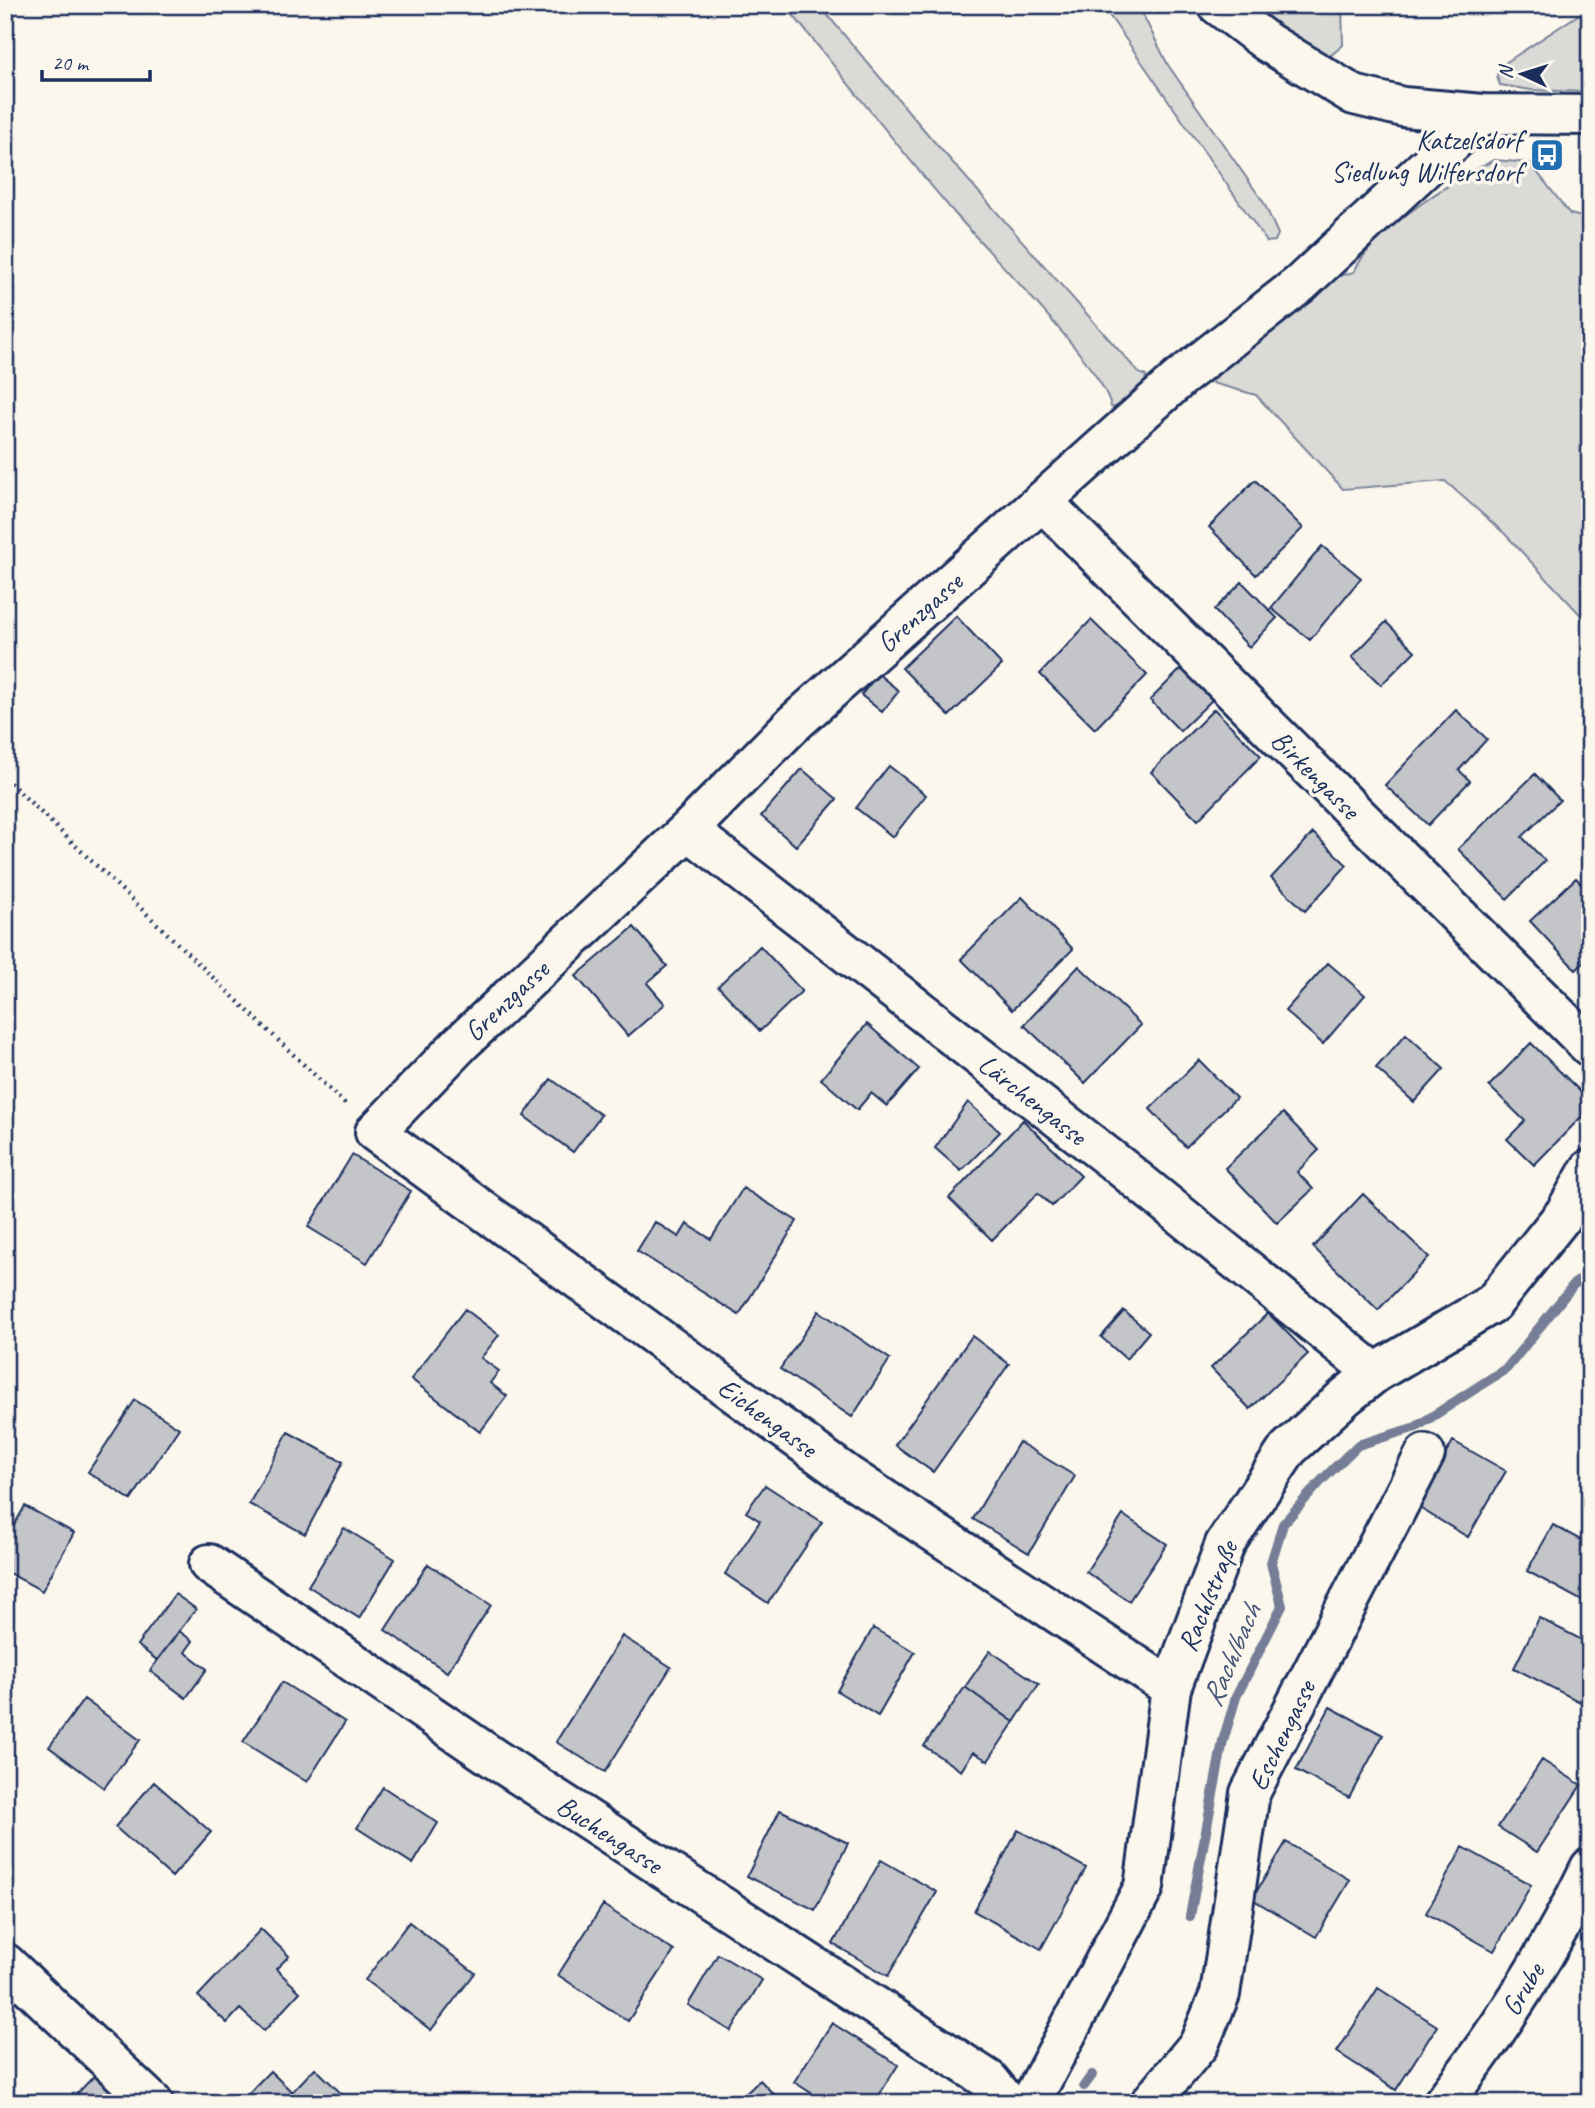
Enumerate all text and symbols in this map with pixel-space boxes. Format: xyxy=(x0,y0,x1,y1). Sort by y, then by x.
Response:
scale bar xyxy=(42,38,150,82)
north arrow xyxy=(1486,38,1556,108)
text: 20 m xyxy=(52,50,90,76)
text: N xyxy=(1494,63,1519,80)
place label: Katzelsdorf Siedlung Wilfersdorf xyxy=(1331,122,1528,189)
bus stop icon: Katzelsdorf Siedlung Wilfersdorf xyxy=(1528,136,1566,174)
street label: Grenzgasse xyxy=(869,563,971,660)
street label: Birkengasse xyxy=(1264,722,1369,828)
street label: Grenzgasse xyxy=(457,951,558,1048)
street label: Lärchengasse xyxy=(972,1046,1095,1154)
street label: Eichengasse xyxy=(711,1370,826,1466)
street label: Rachlstraße xyxy=(1170,1534,1246,1656)
water label: Rachlbach xyxy=(1193,1596,1270,1712)
street label: Eschengasse xyxy=(1240,1673,1324,1796)
street label: Buchengasse xyxy=(550,1787,671,1883)
street label: Grube xyxy=(1493,1955,1553,2022)

